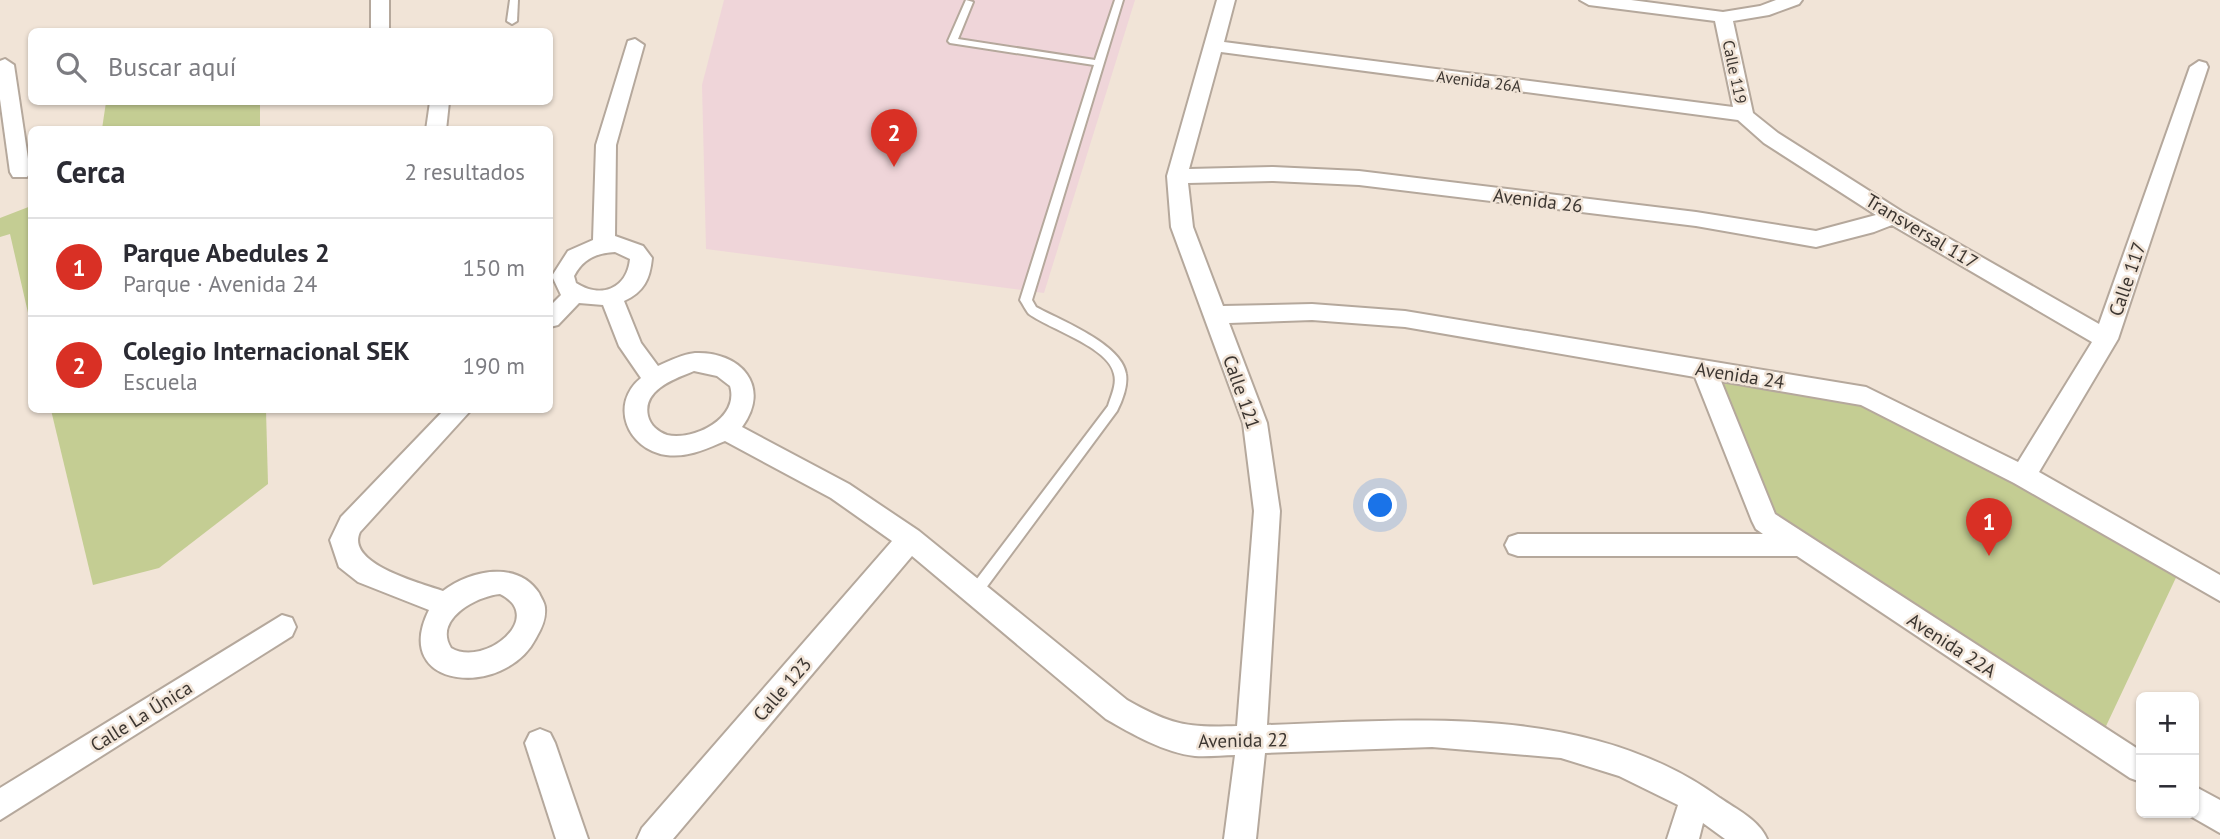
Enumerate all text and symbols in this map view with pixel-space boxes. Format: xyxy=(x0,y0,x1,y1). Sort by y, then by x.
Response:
search box xyxy=(28,28,553,105)
street label: Calle 119 xyxy=(1718,38,1752,106)
icon: search xyxy=(52,48,90,86)
text: Buscar aquí xyxy=(108,50,236,83)
street label: Avenida 26A xyxy=(1436,66,1523,96)
pin: 2 xyxy=(871,109,917,167)
text: Cerca xyxy=(56,152,125,191)
text: 2 resultados xyxy=(404,157,525,186)
street label: Avenida 26 xyxy=(1492,183,1584,217)
street label: Transversal 117 xyxy=(1861,188,1983,274)
text: Parque Abedules 2 xyxy=(123,236,330,269)
street label: Calle 117 xyxy=(2103,239,2151,319)
text: 1 xyxy=(72,253,86,282)
text: 150 m xyxy=(463,253,525,282)
text: Parque · Avenida 24 xyxy=(123,269,317,298)
text: Colegio Internacional SEK xyxy=(123,334,410,367)
text: 2 xyxy=(72,351,86,380)
text: 190 m xyxy=(463,351,525,380)
street label: Calle 121 xyxy=(1218,352,1266,432)
street label: Avenida 24 xyxy=(1694,356,1786,394)
text: Escuela xyxy=(123,367,198,396)
your location xyxy=(1363,488,1397,522)
pin: 1 xyxy=(1966,498,2012,556)
street label: Avenida 22A xyxy=(1903,607,2001,683)
street label: Calle 123 xyxy=(748,652,816,726)
street label: Calle La Única xyxy=(86,675,196,757)
map controls xyxy=(2136,692,2199,818)
button: + xyxy=(2136,692,2199,755)
street label: Avenida 22 xyxy=(1198,727,1288,753)
button: − xyxy=(2136,755,2199,818)

